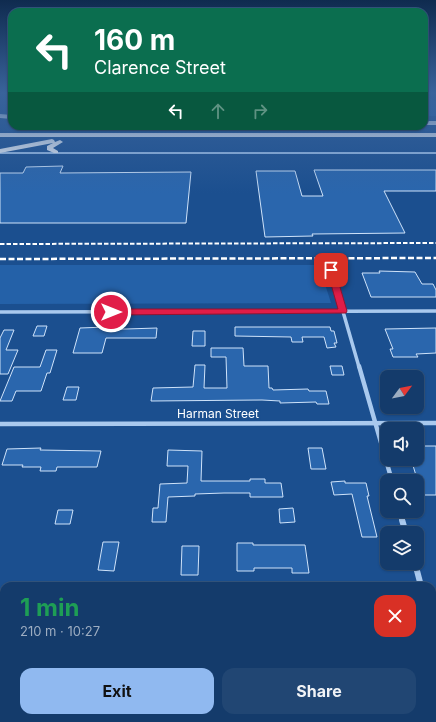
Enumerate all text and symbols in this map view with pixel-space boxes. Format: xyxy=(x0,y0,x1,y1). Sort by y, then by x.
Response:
text: 160 m xyxy=(94,23,175,57)
icon: left xyxy=(28,24,80,76)
text: Clarence Street xyxy=(94,57,226,78)
icon: left xyxy=(165,100,187,122)
icon: ahead xyxy=(207,100,229,122)
icon: right xyxy=(249,100,271,122)
pin xyxy=(314,253,348,287)
icon: arrive xyxy=(320,259,342,281)
position arrow xyxy=(90,291,132,333)
north arrow xyxy=(380,370,424,414)
map controls xyxy=(380,370,424,570)
street label: Harman Street xyxy=(177,406,259,421)
button: sound xyxy=(380,422,424,466)
button: search xyxy=(380,474,424,518)
button: layers xyxy=(380,526,424,570)
text: 1 min xyxy=(20,593,79,622)
button: close xyxy=(374,595,416,637)
text: 210 m · 10:27 xyxy=(20,623,100,639)
button: Exit xyxy=(20,668,214,714)
button: Share xyxy=(222,668,416,714)

